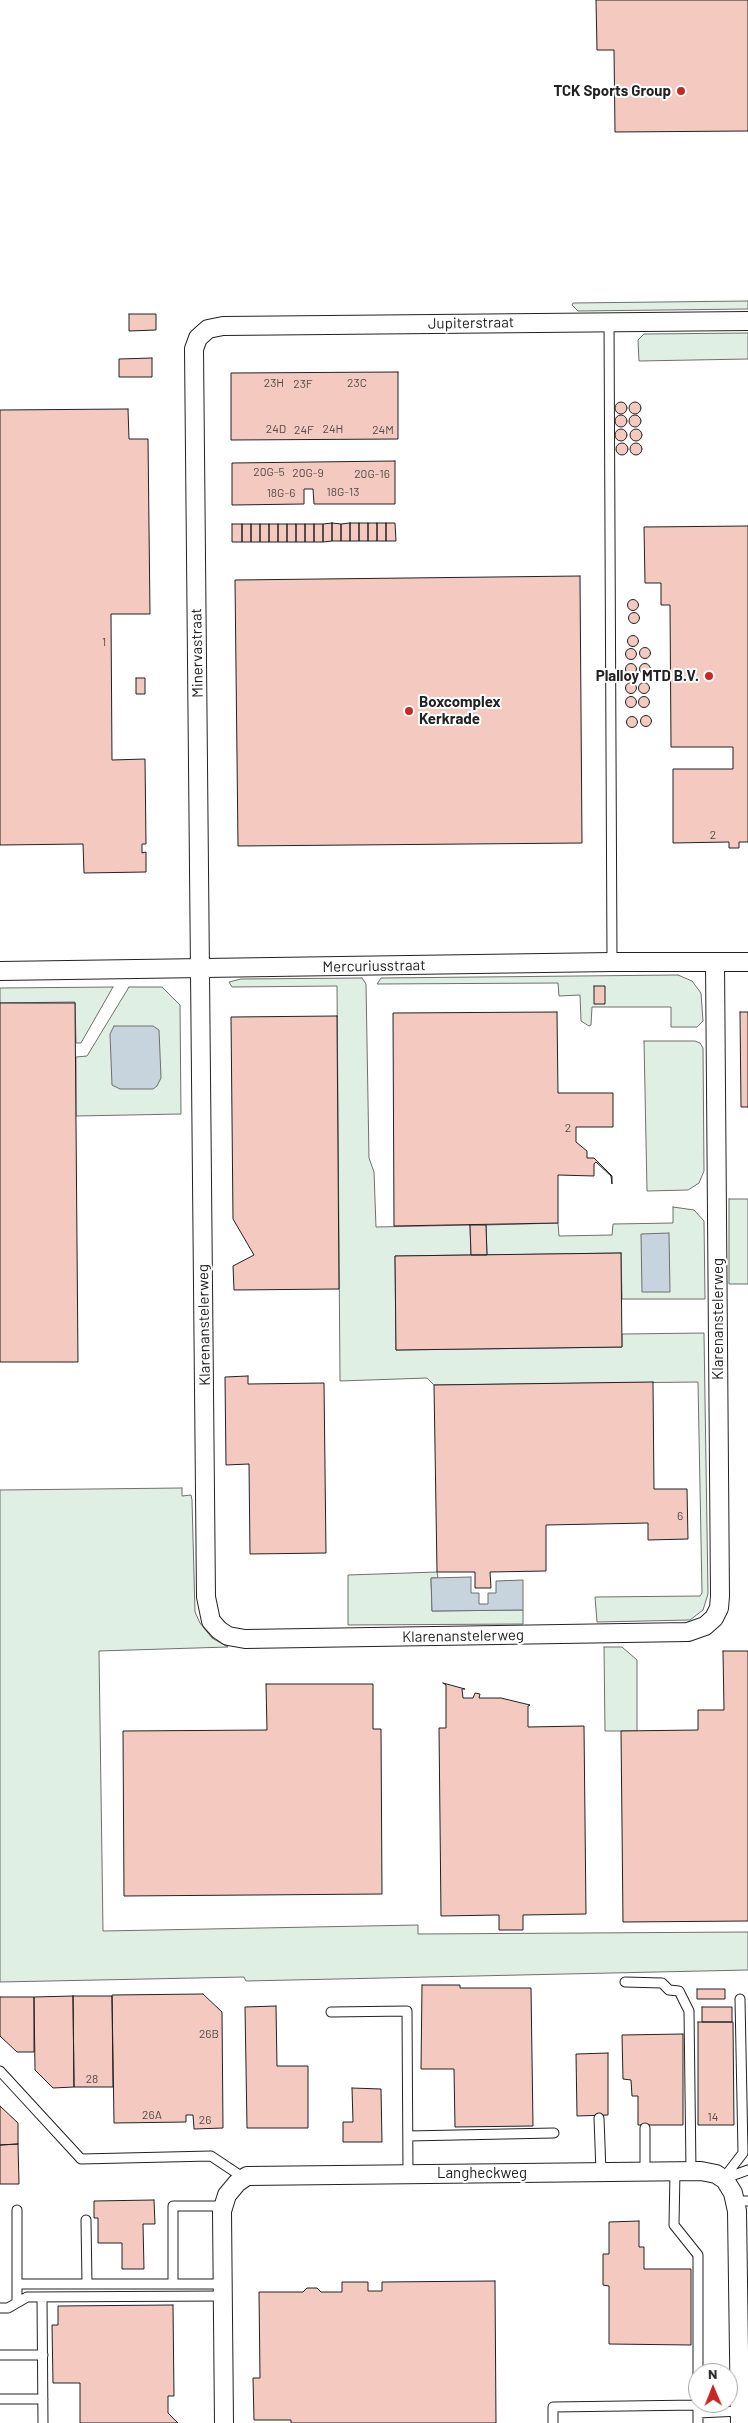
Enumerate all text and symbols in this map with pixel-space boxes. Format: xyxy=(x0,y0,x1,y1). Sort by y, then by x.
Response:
place label: TCK Sports Group xyxy=(554,82,671,100)
marker: TCK Sports Group xyxy=(675,85,687,97)
street label: Jupiterstraat xyxy=(428,313,514,333)
house number: 23H xyxy=(264,376,284,390)
house number: 23C xyxy=(347,376,367,390)
house number: 23F xyxy=(293,377,313,391)
house number: 24D xyxy=(266,422,286,436)
house number: 24H xyxy=(323,422,343,436)
house number: 24F xyxy=(294,423,314,437)
house number: 24M xyxy=(372,423,394,437)
house number: 20G-5 xyxy=(253,465,285,479)
house number: 20G-9 xyxy=(292,466,324,480)
house number: 20G-16 xyxy=(354,467,390,481)
house number: 18G-13 xyxy=(327,485,359,499)
house number: 18G-6 xyxy=(267,486,295,500)
street label: Minervastraat xyxy=(187,608,207,698)
house number: 1 xyxy=(102,635,106,649)
place label: Plalloy MTD B.V. xyxy=(596,667,699,685)
marker: Plalloy MTD B.V. xyxy=(703,670,715,682)
place label: Boxcomplex Kerkrade xyxy=(419,693,501,728)
marker: Boxcomplex Kerkrade xyxy=(403,705,415,717)
house number: 2 xyxy=(710,828,716,842)
street label: Mercuriusstraat xyxy=(322,956,426,976)
house number: 2 xyxy=(565,1121,571,1135)
street label: Klarenanstelerweg xyxy=(709,1258,727,1380)
street label: Klarenanstelerweg xyxy=(194,1264,214,1386)
house number: 6 xyxy=(677,1509,683,1523)
street label: Klarenanstelerweg xyxy=(402,1626,524,1646)
house number: 26B xyxy=(199,2027,219,2041)
house number: 28 xyxy=(86,2072,98,2086)
house number: 26A xyxy=(142,2108,162,2122)
house number: 14 xyxy=(708,2110,718,2124)
house number: 26 xyxy=(199,2113,211,2127)
street label: Langheckweg xyxy=(437,2164,527,2182)
north arrow xyxy=(688,2363,738,2413)
text: N xyxy=(708,2365,718,2382)

